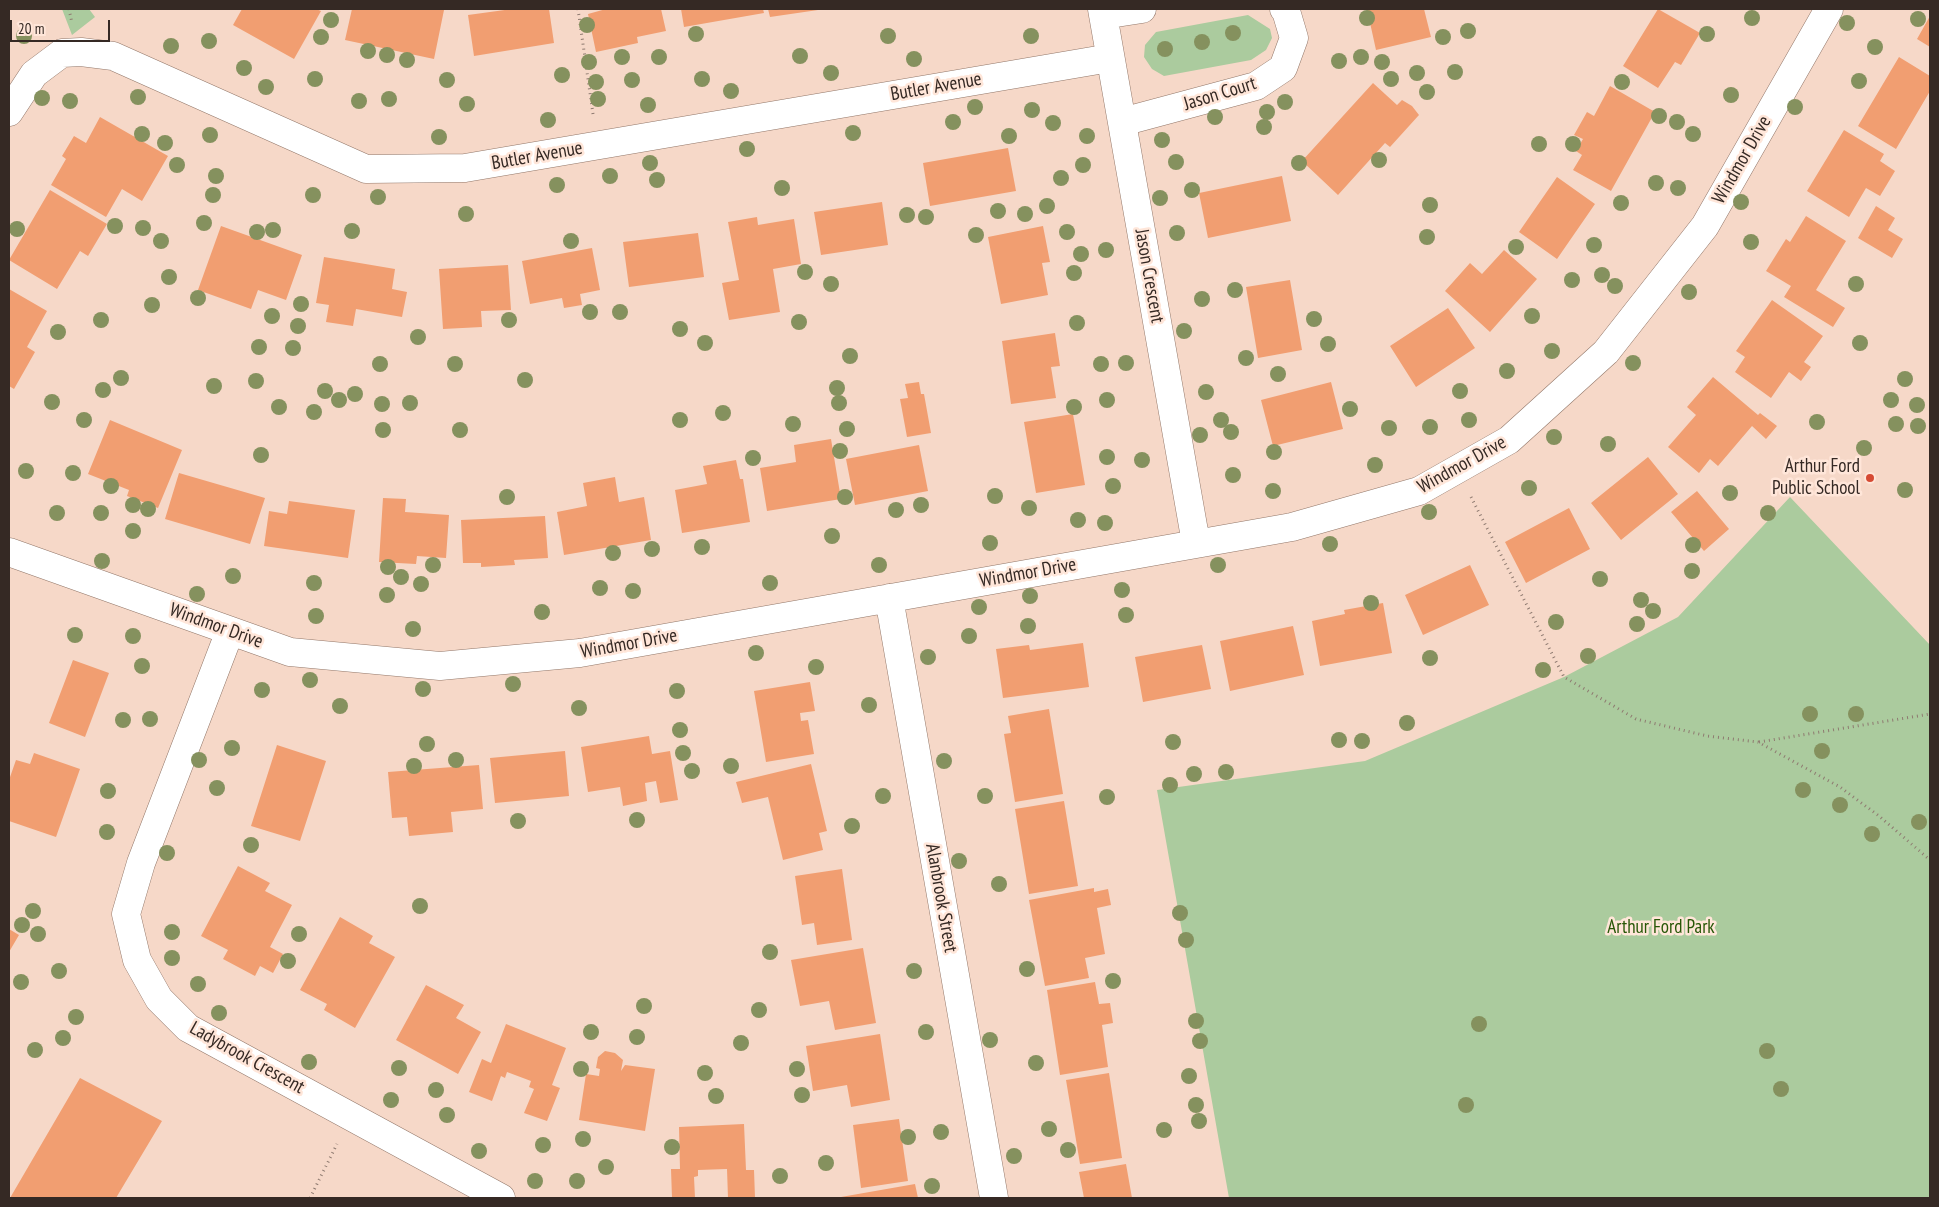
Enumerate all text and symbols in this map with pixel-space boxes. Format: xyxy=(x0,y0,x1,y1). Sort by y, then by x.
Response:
scale bar xyxy=(12,10,112,42)
text: 20 m xyxy=(18,19,44,38)
street label: Butler Avenue xyxy=(889,68,983,106)
street label: Jason Court xyxy=(1181,72,1259,116)
street label: Windmor Drive xyxy=(1708,112,1776,208)
street label: Butler Avenue xyxy=(490,137,584,175)
street label: Jason Crescent xyxy=(1130,227,1168,325)
street label: Windmor Drive xyxy=(1414,431,1510,499)
place label: Arthur Ford Public School xyxy=(1772,456,1860,500)
marker: Arthur Ford Public School xyxy=(1864,472,1876,484)
street label: Windmor Drive xyxy=(978,553,1078,593)
street label: Windmor Drive xyxy=(166,599,266,653)
street label: Windmor Drive xyxy=(579,624,679,664)
street label: Alanbrook Street xyxy=(920,842,962,954)
park label: Arthur Ford Park xyxy=(1607,917,1715,939)
street label: Ladybrook Crescent xyxy=(186,1017,308,1099)

